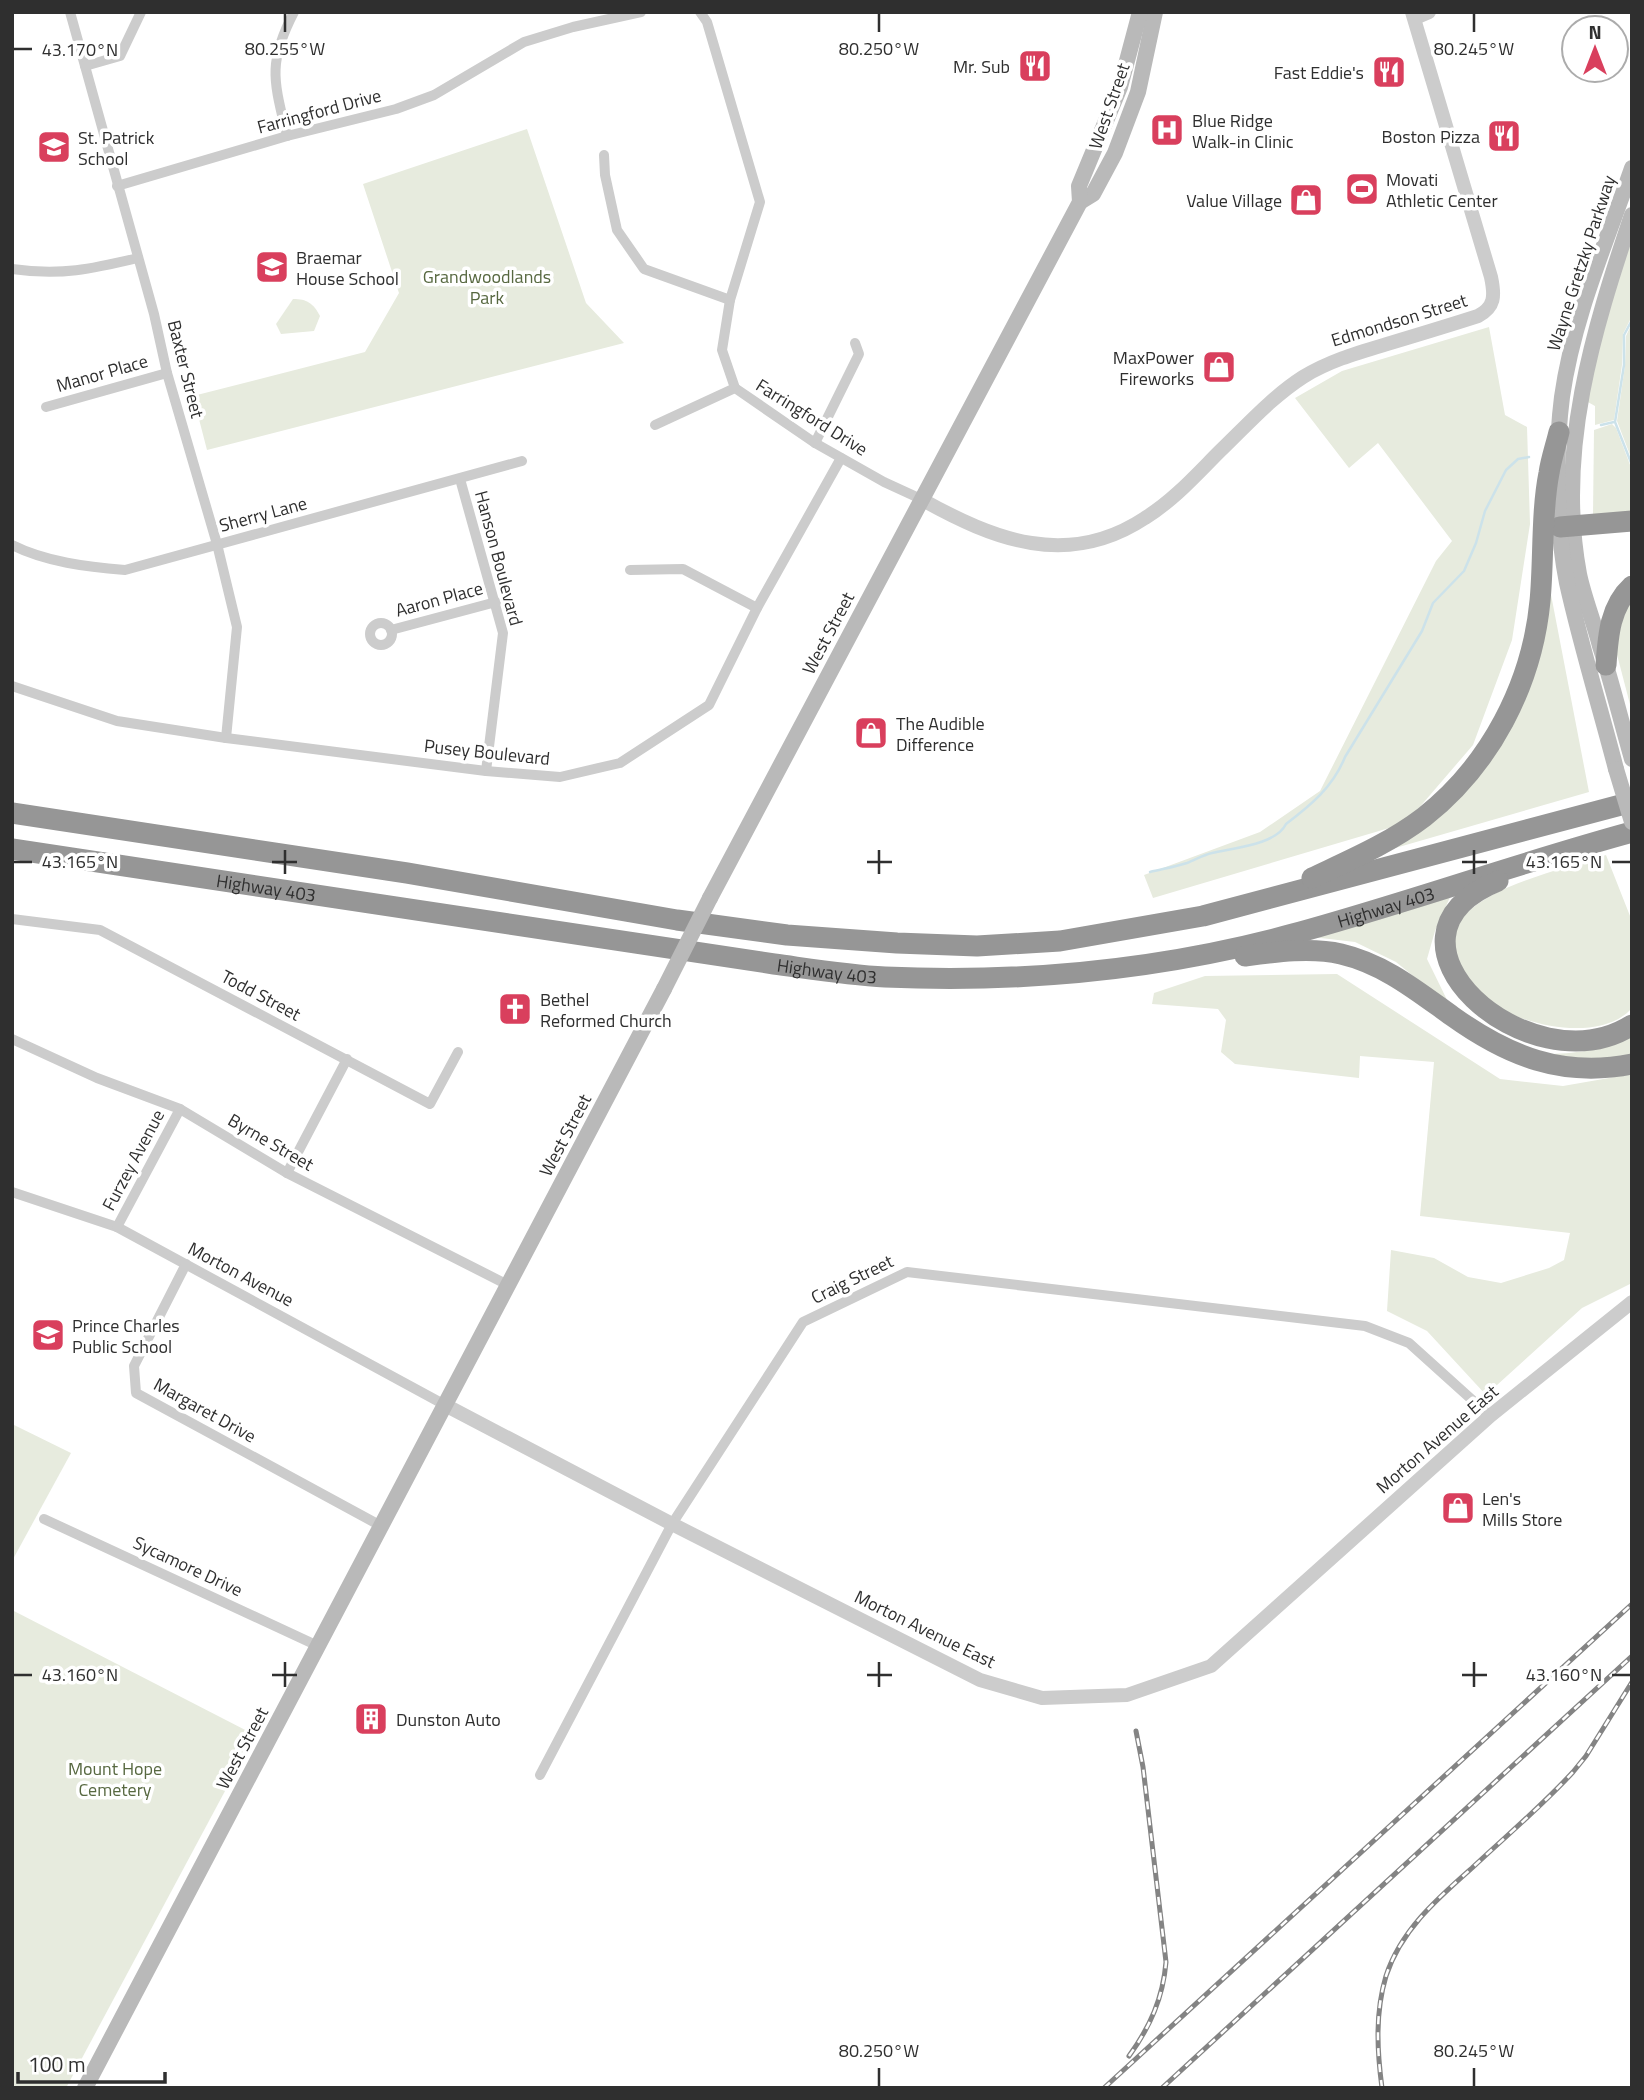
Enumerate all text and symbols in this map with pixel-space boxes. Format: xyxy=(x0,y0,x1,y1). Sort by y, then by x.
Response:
north arrow xyxy=(1560,14,1630,84)
text: N xyxy=(1588,17,1602,46)
text: 80.255°W xyxy=(245,35,325,62)
text: 80.250°W xyxy=(839,35,919,62)
text: 80.245°W xyxy=(1434,35,1514,62)
text: 43.170°N xyxy=(42,36,118,63)
restaurant icon: Mr. Sub xyxy=(1016,47,1054,85)
place label: Mr. Sub xyxy=(953,53,1010,80)
restaurant icon: Fast Eddie's xyxy=(1370,53,1408,91)
street label: West Street xyxy=(1082,59,1137,153)
place label: Fast Eddie's xyxy=(1274,59,1364,86)
street label: Farringford Drive xyxy=(254,81,384,141)
place label: Blue Ridge Walk-in Clinic xyxy=(1192,107,1294,155)
hospital icon: Blue Ridge Walk-in Clinic xyxy=(1148,111,1186,149)
restaurant icon: Boston Pizza xyxy=(1485,117,1523,155)
place label: Boston Pizza xyxy=(1382,123,1480,150)
place label: St. Patrick School xyxy=(78,124,155,172)
school or university icon: St. Patrick School xyxy=(35,128,73,166)
place label: Movati Athletic Center xyxy=(1386,166,1498,214)
sports icon: Movati Athletic Center xyxy=(1343,170,1381,208)
street label: Wayne Gretzky Parkway xyxy=(1540,171,1622,355)
shop icon: Value Village xyxy=(1287,181,1325,219)
place label: Value Village xyxy=(1186,187,1282,214)
place label: Braemar House School xyxy=(296,244,399,292)
school or university icon: Braemar House School xyxy=(253,248,291,286)
park label: Grandwoodlands Park xyxy=(423,263,551,311)
street label: Edmondson Street xyxy=(1328,286,1471,354)
street label: Baxter Street xyxy=(161,317,211,422)
place label: MaxPower Fireworks xyxy=(1113,344,1194,392)
street label: Manor Place xyxy=(53,347,151,399)
shop icon: MaxPower Fireworks xyxy=(1200,348,1238,386)
street label: Farringford Drive xyxy=(751,372,873,462)
street label: Hanson Boulevard xyxy=(468,488,530,628)
street label: Sherry Lane xyxy=(216,489,310,539)
street label: Aaron Place xyxy=(392,574,486,624)
street label: West Street xyxy=(795,586,861,679)
place label: The Audible Difference xyxy=(896,710,985,758)
shop icon: The Audible Difference xyxy=(852,714,890,752)
street label: Pusey Boulevard xyxy=(423,732,551,772)
text: 43.165°N xyxy=(42,848,118,875)
text: 43.165°N xyxy=(1526,848,1602,875)
street label: Highway 403 xyxy=(214,867,318,908)
street label: Highway 403 xyxy=(1334,879,1438,934)
street label: Highway 403 xyxy=(775,951,878,990)
street label: Todd Street xyxy=(216,963,306,1028)
place label: Bethel Reformed Church xyxy=(540,986,672,1034)
church icon: Bethel Reformed Church xyxy=(496,990,534,1028)
street label: West Street xyxy=(532,1088,598,1181)
street label: Furzey Avenue xyxy=(95,1105,171,1215)
street label: Byrne Street xyxy=(223,1107,319,1178)
street label: Morton Avenue xyxy=(183,1235,299,1313)
street label: Craig Street xyxy=(806,1247,898,1311)
place label: Prince Charles Public School xyxy=(72,1312,180,1360)
school or university icon: Prince Charles Public School xyxy=(29,1316,67,1354)
street label: Margaret Drive xyxy=(149,1371,261,1449)
street label: Morton Avenue East xyxy=(1370,1378,1505,1500)
place label: Len's Mills Store xyxy=(1482,1485,1562,1533)
shop icon: Len's Mills Store xyxy=(1439,1489,1477,1527)
street label: Sycamore Drive xyxy=(129,1529,247,1603)
street label: Morton Avenue East xyxy=(850,1583,1001,1675)
text: 43.160°N xyxy=(42,1661,118,1688)
text: 43.160°N xyxy=(1526,1661,1602,1688)
building icon: Dunston Auto xyxy=(352,1700,390,1738)
street label: West Street xyxy=(209,1701,275,1794)
place label: Dunston Auto xyxy=(396,1706,501,1733)
park label: Mount Hope Cemetery xyxy=(68,1755,162,1803)
text: 80.250°W xyxy=(839,2037,919,2064)
text: 80.245°W xyxy=(1434,2037,1514,2064)
scale bar xyxy=(18,2040,164,2084)
text: 100 m xyxy=(28,2048,85,2080)

